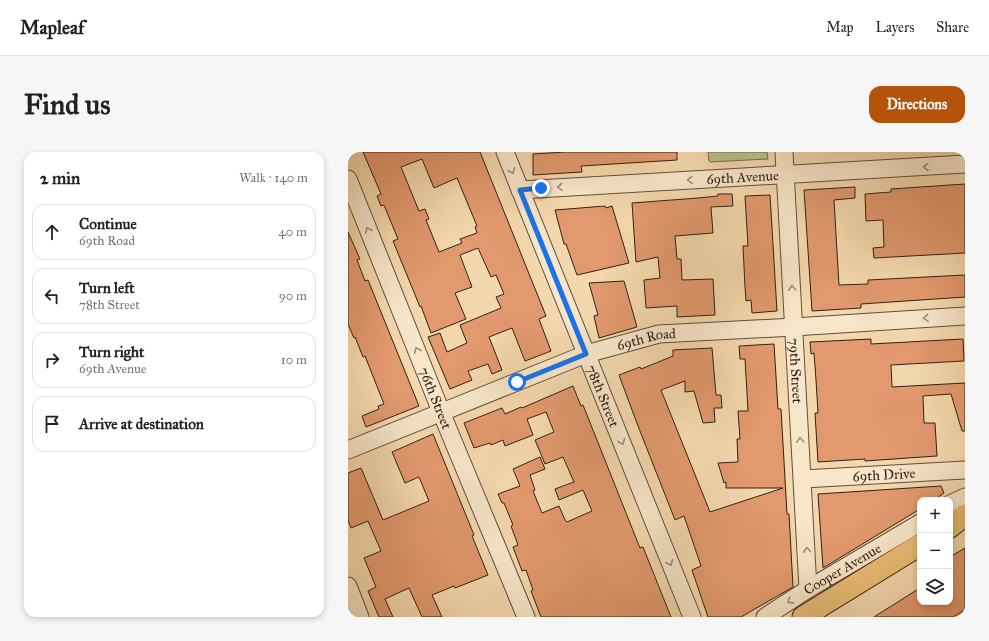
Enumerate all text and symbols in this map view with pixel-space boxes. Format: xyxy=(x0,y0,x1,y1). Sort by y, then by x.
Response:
text: Mapleaf xyxy=(20,16,84,39)
text: Map xyxy=(826,19,854,36)
text: Layers xyxy=(876,19,914,36)
text: Share xyxy=(936,19,969,36)
button: Directions xyxy=(869,86,965,123)
text: Find us xyxy=(24,87,110,122)
one-way arrow xyxy=(923,162,929,171)
one-way arrow xyxy=(508,167,516,174)
street label: 69th Avenue xyxy=(706,167,780,188)
text: 2 min xyxy=(40,168,80,189)
text: Walk · 140 m xyxy=(239,170,308,186)
one-way arrow xyxy=(687,176,693,185)
route end xyxy=(532,179,550,197)
one-way arrow xyxy=(557,183,563,192)
text: Continue xyxy=(79,215,137,233)
icon: ahead xyxy=(41,221,63,243)
text: 40 m xyxy=(278,224,307,240)
one-way arrow xyxy=(365,226,373,233)
text: 69th Road xyxy=(79,233,135,249)
text: Turn left xyxy=(79,279,135,297)
icon: left xyxy=(41,285,63,307)
one-way arrow xyxy=(787,285,796,291)
text: 90 m xyxy=(279,288,307,304)
text: 78th Street xyxy=(79,297,140,313)
one-way arrow xyxy=(923,314,929,323)
street label: 69th Road xyxy=(615,325,676,354)
street label: 79th Street xyxy=(785,337,806,404)
text: Turn right xyxy=(79,343,144,361)
one-way arrow xyxy=(413,347,421,354)
icon: right xyxy=(41,349,63,371)
text: 10 m xyxy=(281,352,307,368)
text: 69th Avenue xyxy=(79,361,146,377)
street label: 78th Street xyxy=(583,363,623,430)
street label: 76th Street xyxy=(415,365,455,432)
route start xyxy=(508,373,526,391)
icon: arrive xyxy=(41,413,63,435)
text: Arrive at destination xyxy=(79,415,204,433)
one-way arrow xyxy=(796,437,805,443)
one-way arrow xyxy=(617,439,625,446)
street label: 69th Drive xyxy=(852,465,916,485)
map controls xyxy=(917,497,953,605)
button: + xyxy=(917,497,953,533)
button: − xyxy=(917,533,953,569)
street label: Cooper Avenue xyxy=(801,540,884,599)
one-way arrow xyxy=(802,547,811,553)
one-way arrow xyxy=(666,560,674,567)
button: layers xyxy=(917,569,953,605)
one-way arrow xyxy=(788,596,795,603)

